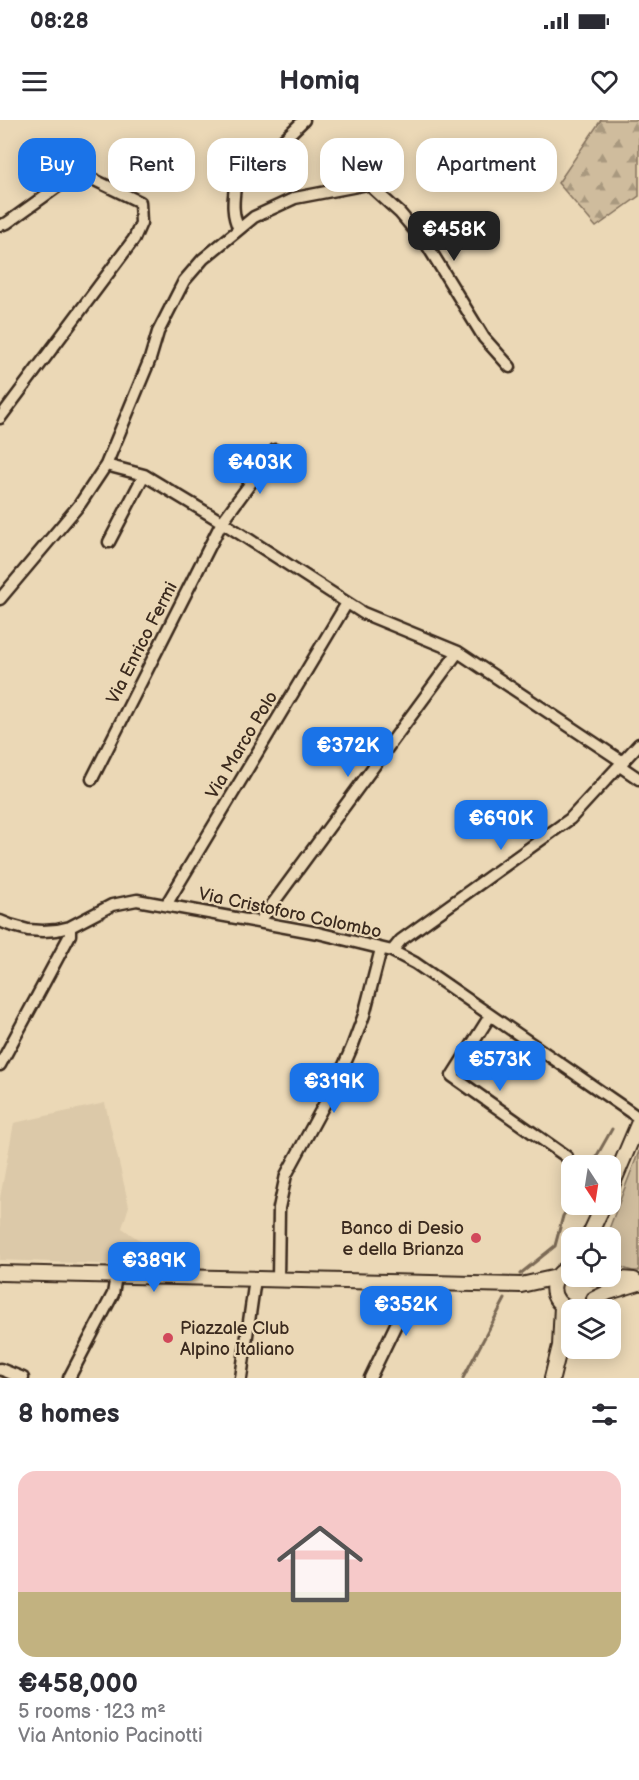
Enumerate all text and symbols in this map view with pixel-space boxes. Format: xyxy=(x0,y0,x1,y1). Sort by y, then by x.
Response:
text: 08:28 xyxy=(30,8,89,35)
icon: menu xyxy=(18,65,51,98)
text: Homiq xyxy=(279,65,360,97)
icon: heart xyxy=(588,65,621,98)
chip: Buy xyxy=(18,138,96,192)
chip: Rent xyxy=(108,138,195,192)
chip: Filters xyxy=(207,138,308,192)
chip: New xyxy=(320,138,404,192)
chip: Apartment xyxy=(416,138,557,192)
pin: €458K xyxy=(412,211,496,262)
text: €458K xyxy=(422,218,486,242)
pin: €403K xyxy=(218,444,302,495)
text: €403K xyxy=(228,451,292,475)
street label: Via Enrico Fermi xyxy=(102,578,182,708)
street label: Via Marco Polo xyxy=(202,687,282,803)
pin: €372K xyxy=(306,727,390,778)
text: €372K xyxy=(316,734,380,758)
pin: €690K xyxy=(459,800,543,851)
text: €690K xyxy=(469,807,533,831)
street label: Via Cristoforo Colombo xyxy=(196,883,384,943)
pin: €573K xyxy=(458,1041,542,1092)
text: €573K xyxy=(469,1048,531,1072)
pin: €319K xyxy=(292,1063,376,1114)
text: €319K xyxy=(304,1070,364,1094)
north arrow xyxy=(561,1155,621,1215)
map controls xyxy=(561,1155,621,1359)
place label: Banco di Desio e della Brianza xyxy=(340,1218,464,1260)
button: locate xyxy=(561,1227,621,1287)
marker: Banco di Desio e della Brianza xyxy=(469,1231,483,1245)
pin: €389K xyxy=(112,1242,196,1293)
text: €389K xyxy=(122,1249,186,1273)
pin: €352K xyxy=(364,1286,448,1337)
text: €352K xyxy=(374,1293,438,1317)
button: layers xyxy=(561,1299,621,1359)
place label: Piazzale Club Alpino Italiano xyxy=(180,1318,294,1360)
marker: Piazzale Club Alpino Italiano xyxy=(161,1331,175,1345)
icon: filters xyxy=(588,1398,621,1431)
text: 8 homes xyxy=(18,1399,120,1430)
icon: home xyxy=(266,1510,374,1618)
text: €458,000 xyxy=(18,1669,138,1700)
text: 5 rooms · 123 m² xyxy=(18,1700,166,1724)
text: Via Antonio Pacinotti xyxy=(18,1724,203,1748)

